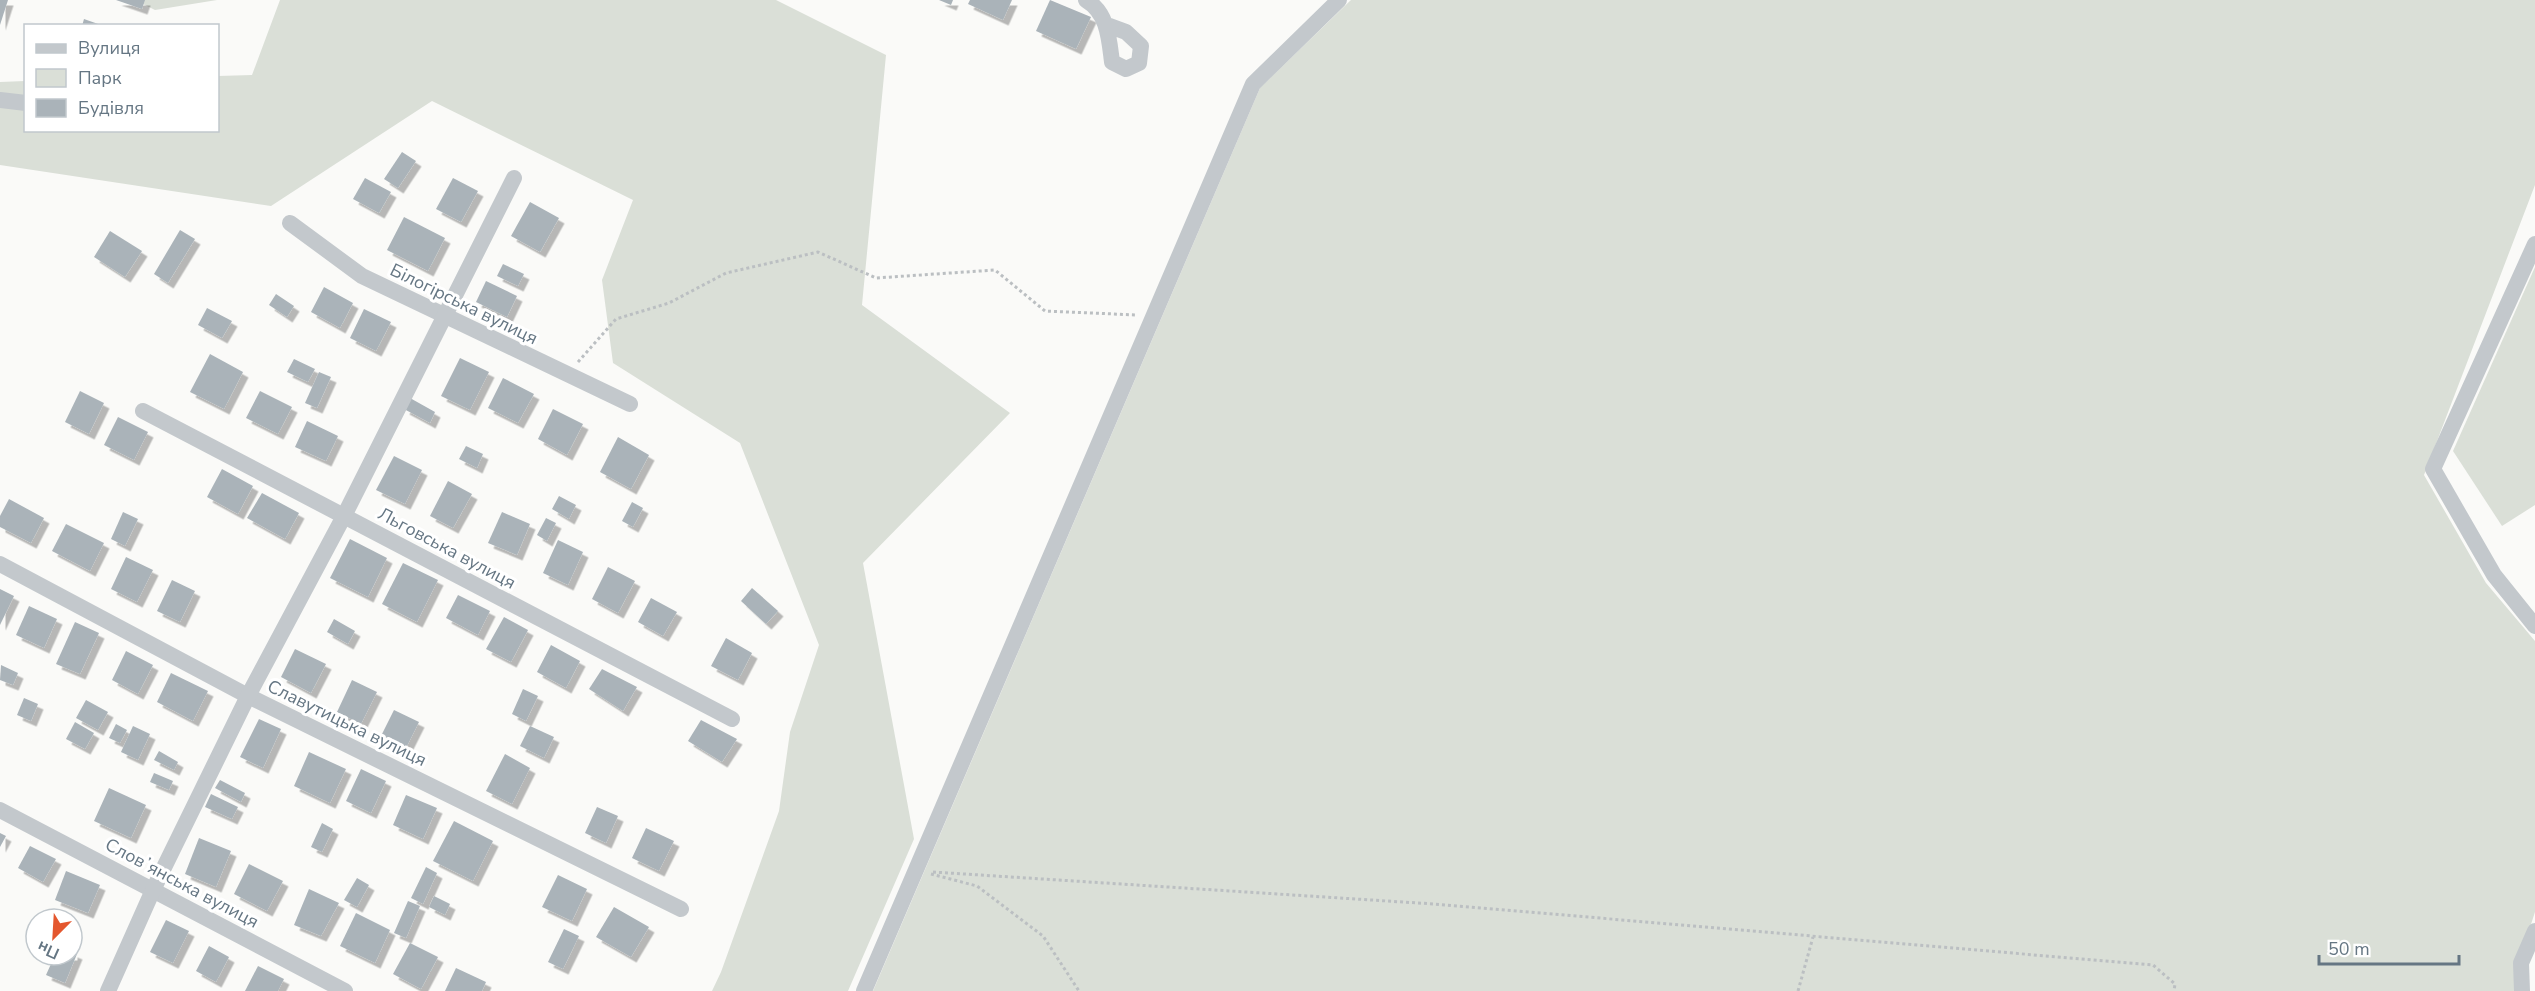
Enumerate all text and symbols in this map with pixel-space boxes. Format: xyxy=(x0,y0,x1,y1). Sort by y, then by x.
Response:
legend xyxy=(24,24,219,132)
text: Вулиця xyxy=(78,36,140,60)
text: Парк xyxy=(78,66,122,90)
text: Будівля xyxy=(78,96,144,120)
street label: Білогірська вулиця xyxy=(386,258,542,350)
street label: Льговська вулиця xyxy=(374,502,520,594)
street label: Славутицька вулиця xyxy=(263,674,431,772)
street label: Словʼянська вулиця xyxy=(101,832,263,934)
north arrow xyxy=(24,907,84,967)
scale bar xyxy=(2319,928,2458,966)
text: Пн xyxy=(34,935,63,964)
text: 50 m xyxy=(2328,937,2370,961)

